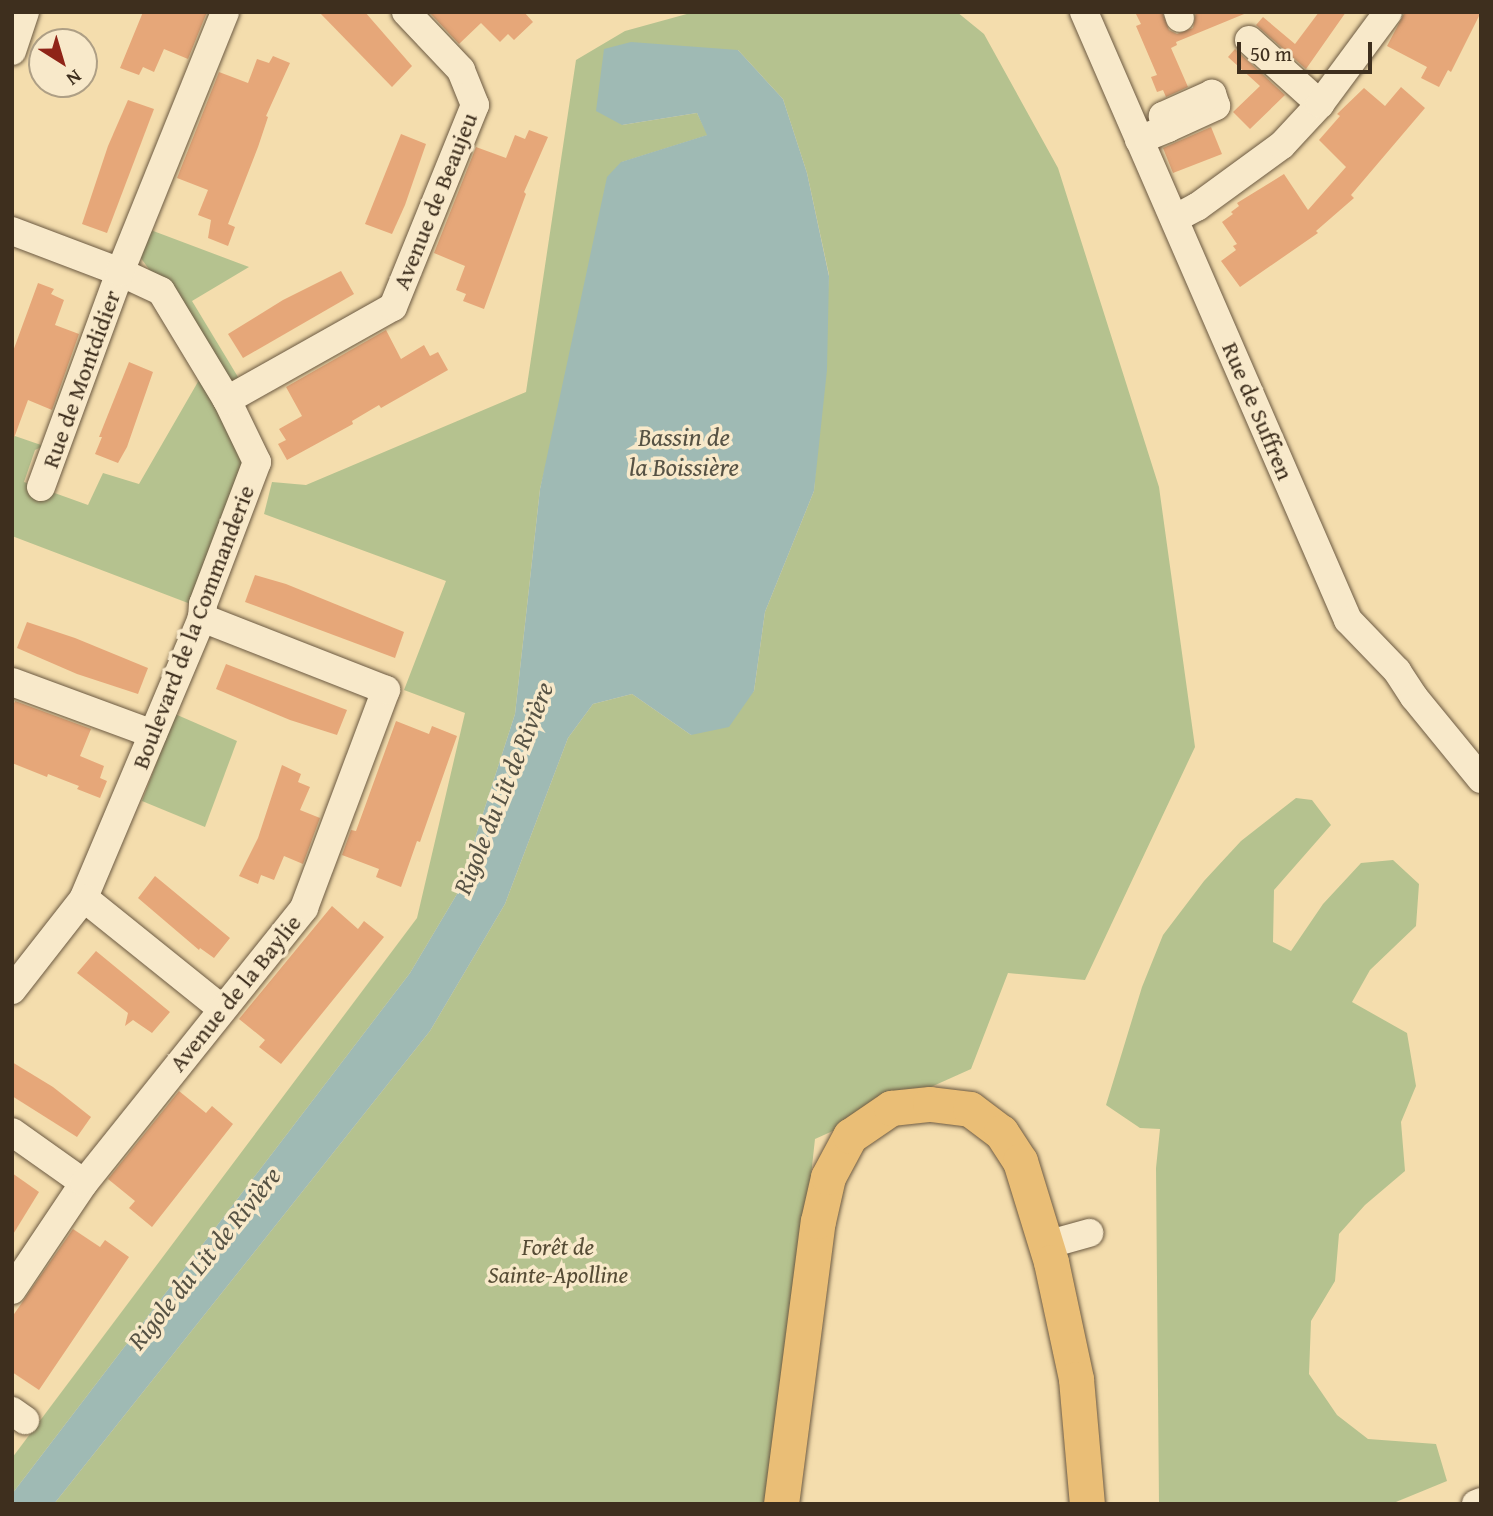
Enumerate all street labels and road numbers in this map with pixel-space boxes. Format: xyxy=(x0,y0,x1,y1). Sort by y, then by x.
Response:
street label: Avenue de Beaujeu xyxy=(386,108,484,294)
street label: Rue de Montdidier xyxy=(36,286,126,472)
street label: Rue de Suffren xyxy=(1216,338,1300,484)
street label: Boulevard de la Commanderie xyxy=(126,481,260,773)
street label: Avenue de la Baylie xyxy=(163,909,307,1077)

